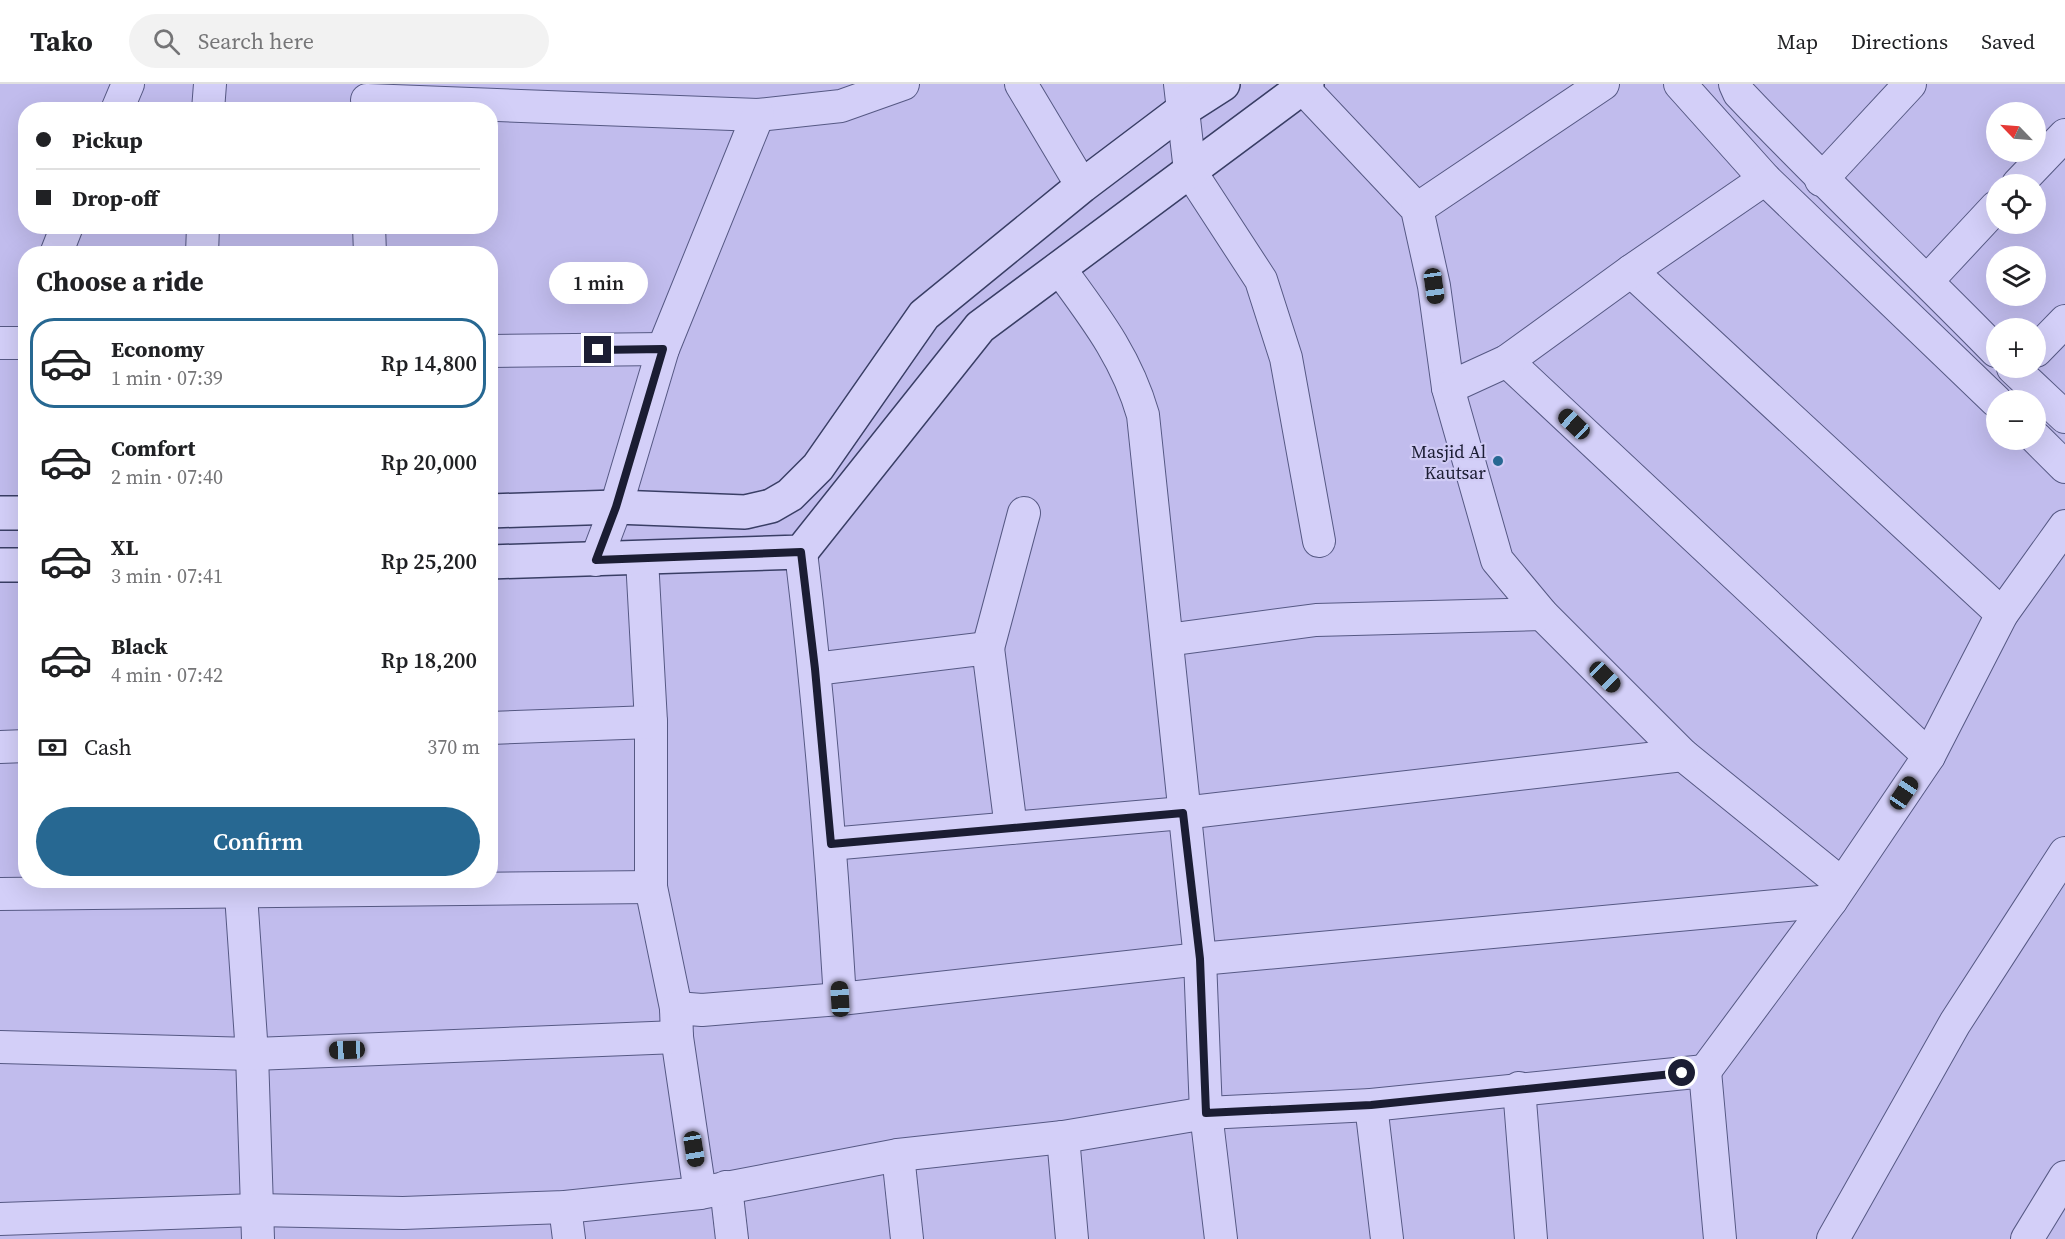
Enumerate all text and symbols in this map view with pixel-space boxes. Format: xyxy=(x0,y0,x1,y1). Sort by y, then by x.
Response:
search box xyxy=(129,14,549,68)
text: Tako xyxy=(30,22,93,60)
icon: search xyxy=(150,25,183,58)
text: Search here xyxy=(198,26,314,56)
text: Map xyxy=(1777,27,1818,56)
text: Directions xyxy=(1851,27,1948,56)
text: Saved xyxy=(1981,27,2035,56)
north arrow xyxy=(1986,102,2046,162)
map controls xyxy=(1986,102,2046,450)
text: Pickup xyxy=(72,125,143,155)
button: locate xyxy=(1986,174,2046,234)
text: Drop-off xyxy=(72,183,158,213)
button: layers xyxy=(1986,246,2046,306)
text: Choose a ride xyxy=(36,263,204,300)
callout: 1 min xyxy=(548,263,648,305)
car xyxy=(1423,267,1445,305)
text: 1 min xyxy=(573,269,624,297)
button: + xyxy=(1986,318,2046,378)
text: Economy xyxy=(111,334,205,364)
icon: car xyxy=(39,336,93,390)
route end xyxy=(584,336,611,363)
text: Rp 14,800 xyxy=(381,348,477,378)
text: 1 min · 07:39 xyxy=(111,364,223,392)
button: − xyxy=(1986,390,2046,450)
car xyxy=(1555,405,1593,443)
text: Comfort xyxy=(111,433,195,463)
icon: car xyxy=(39,435,93,489)
place label: Masjid Al Kautsar xyxy=(1411,439,1486,485)
text: Rp 20,000 xyxy=(381,447,477,477)
marker: Masjid Al Kautsar xyxy=(1491,454,1505,468)
text: 2 min · 07:40 xyxy=(111,463,223,491)
text: XL xyxy=(111,532,138,562)
icon: car xyxy=(39,534,93,588)
text: Rp 25,200 xyxy=(381,546,477,576)
text: 3 min · 07:41 xyxy=(111,562,223,590)
text: Black xyxy=(111,631,168,661)
icon: car xyxy=(39,633,93,687)
text: Rp 18,200 xyxy=(381,645,477,675)
car xyxy=(1586,658,1624,696)
text: 4 min · 07:42 xyxy=(111,661,223,689)
icon: cash xyxy=(36,731,69,764)
text: Cash xyxy=(84,732,132,762)
text: 370 m xyxy=(427,733,480,761)
car xyxy=(1886,773,1922,813)
button: Confirm xyxy=(36,807,480,876)
car xyxy=(830,981,850,1017)
car xyxy=(329,1040,365,1060)
route start xyxy=(1668,1059,1695,1086)
car xyxy=(682,1130,706,1168)

